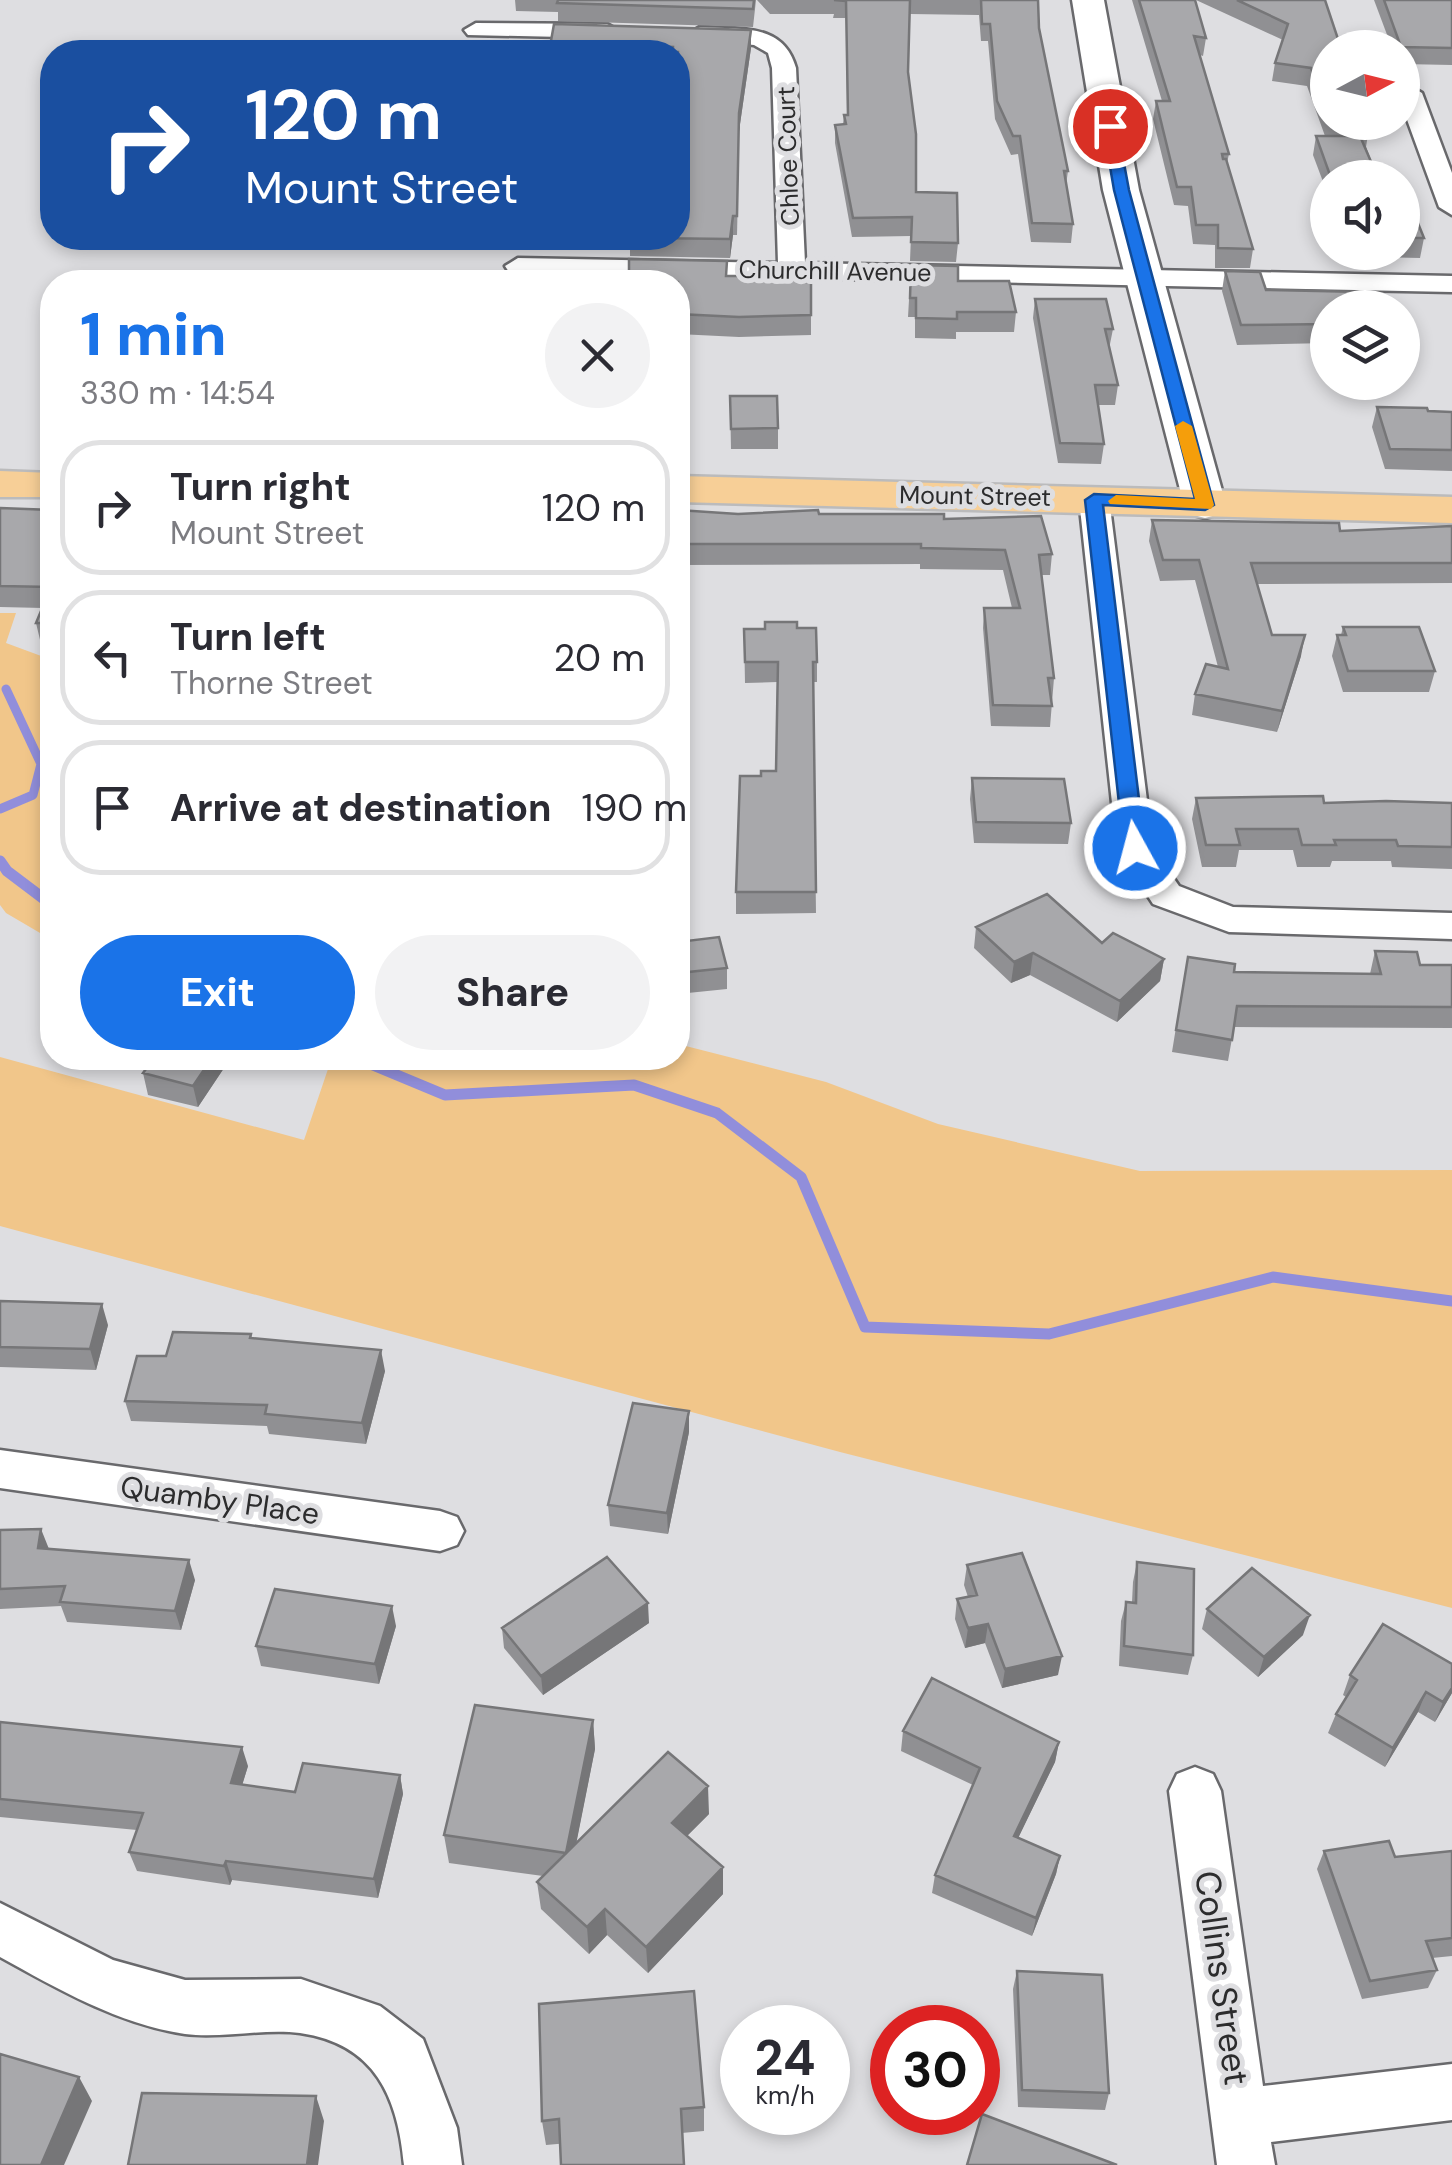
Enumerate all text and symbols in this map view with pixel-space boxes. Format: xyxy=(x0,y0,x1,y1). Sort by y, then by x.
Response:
north arrow xyxy=(1310,30,1420,140)
map controls xyxy=(1310,30,1420,400)
text: 120 m xyxy=(245,70,442,161)
icon: right xyxy=(80,80,210,210)
pin xyxy=(1068,84,1153,169)
street label: Chloe Court xyxy=(769,86,807,226)
icon: arrive xyxy=(1083,99,1138,154)
text: Mount Street xyxy=(245,158,518,217)
button: sound xyxy=(1310,160,1420,270)
street label: Churchill Avenue xyxy=(738,253,932,289)
button: layers xyxy=(1310,290,1420,400)
text: 1 min xyxy=(80,295,227,374)
button: close xyxy=(545,303,650,408)
text: 330 m · 14:54 xyxy=(80,372,275,414)
text: Turn right xyxy=(170,462,351,512)
street label: Mount Street xyxy=(899,478,1051,514)
icon: right xyxy=(85,480,140,535)
text: 120 m xyxy=(542,483,645,533)
text: Mount Street xyxy=(170,512,364,554)
text: Turn left xyxy=(170,612,326,662)
icon: left xyxy=(85,630,140,685)
text: 20 m xyxy=(554,633,645,683)
text: Thorne Street xyxy=(170,662,373,704)
icon: arrive xyxy=(85,780,140,835)
text: Arrive at destination xyxy=(170,783,552,833)
text: 190 m xyxy=(582,783,687,833)
position arrow xyxy=(1083,796,1187,900)
button: Exit xyxy=(80,935,355,1050)
button: Share xyxy=(375,935,650,1050)
street label: Quamby Place xyxy=(118,1467,322,1533)
street label: Collins Street xyxy=(1184,1868,1260,2088)
speed limit sign: 30 xyxy=(870,2005,1000,2135)
text: 24 xyxy=(755,2025,816,2091)
text: km/h xyxy=(755,2079,815,2112)

